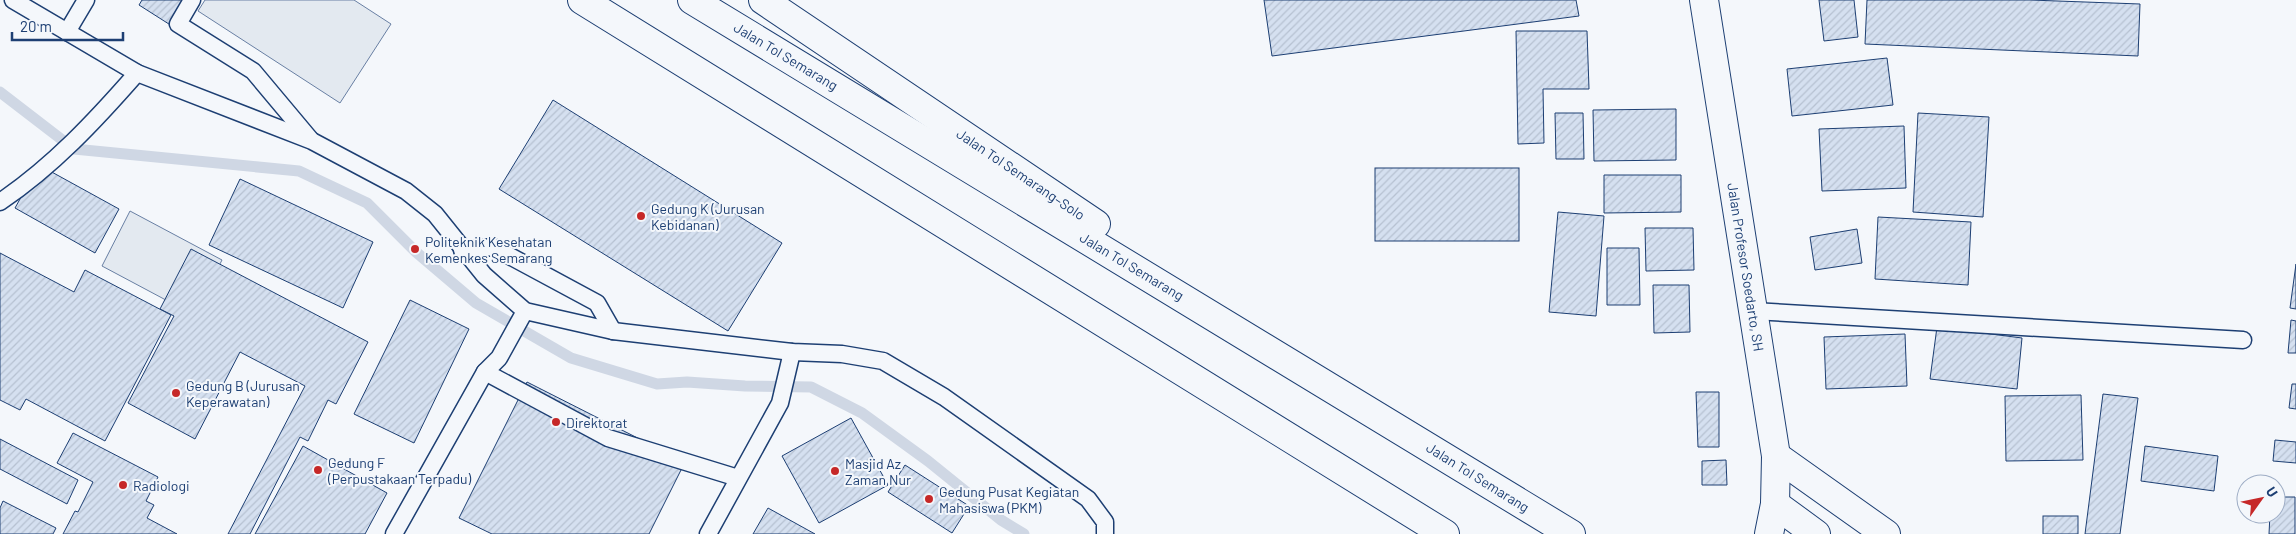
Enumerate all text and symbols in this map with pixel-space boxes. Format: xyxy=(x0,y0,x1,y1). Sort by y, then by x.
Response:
scale bar xyxy=(12,10,124,42)
text: 20 m xyxy=(20,17,52,35)
street label: Jalan Tol Semarang xyxy=(731,18,841,94)
street label: Jalan Tol Semarang–Solo xyxy=(954,125,1088,223)
street label: Jalan Profesor Soedarto, SH xyxy=(1724,182,1768,352)
place label: Gedung K (Jurusan Kebidanan) xyxy=(651,200,765,233)
marker: Gedung K (Jurusan Kebidanan) xyxy=(635,210,647,222)
street label: Jalan Tol Semarang xyxy=(1077,228,1187,304)
place label: Politeknik Kesehatan Kemenkes Semarang xyxy=(425,233,553,266)
marker: Politeknik Kesehatan Kemenkes Semarang xyxy=(409,243,421,255)
place label: Gedung B (Jurusan Keperawatan) xyxy=(186,377,300,410)
marker: Gedung B (Jurusan Keperawatan) xyxy=(170,387,182,399)
place label: Direktorat xyxy=(566,414,628,431)
marker: Direktorat xyxy=(550,416,562,428)
street label: Jalan Tol Semarang xyxy=(1423,438,1533,516)
place label: Gedung F (Perpustakaan Terpadu) xyxy=(327,454,472,487)
place label: Masjid Az Zaman Nur xyxy=(845,455,911,488)
marker: Gedung F (Perpustakaan Terpadu) xyxy=(312,464,324,476)
marker: Masjid Az Zaman Nur xyxy=(829,465,841,477)
north arrow xyxy=(2236,474,2286,524)
place label: Radiologi xyxy=(133,477,189,494)
marker: Radiologi xyxy=(117,479,129,491)
place label: Gedung Pusat Kegiatan Mahasiswa (PKM) xyxy=(939,483,1079,516)
text: U xyxy=(2263,483,2282,500)
marker: Gedung Pusat Kegiatan Mahasiswa (PKM) xyxy=(923,493,935,505)

